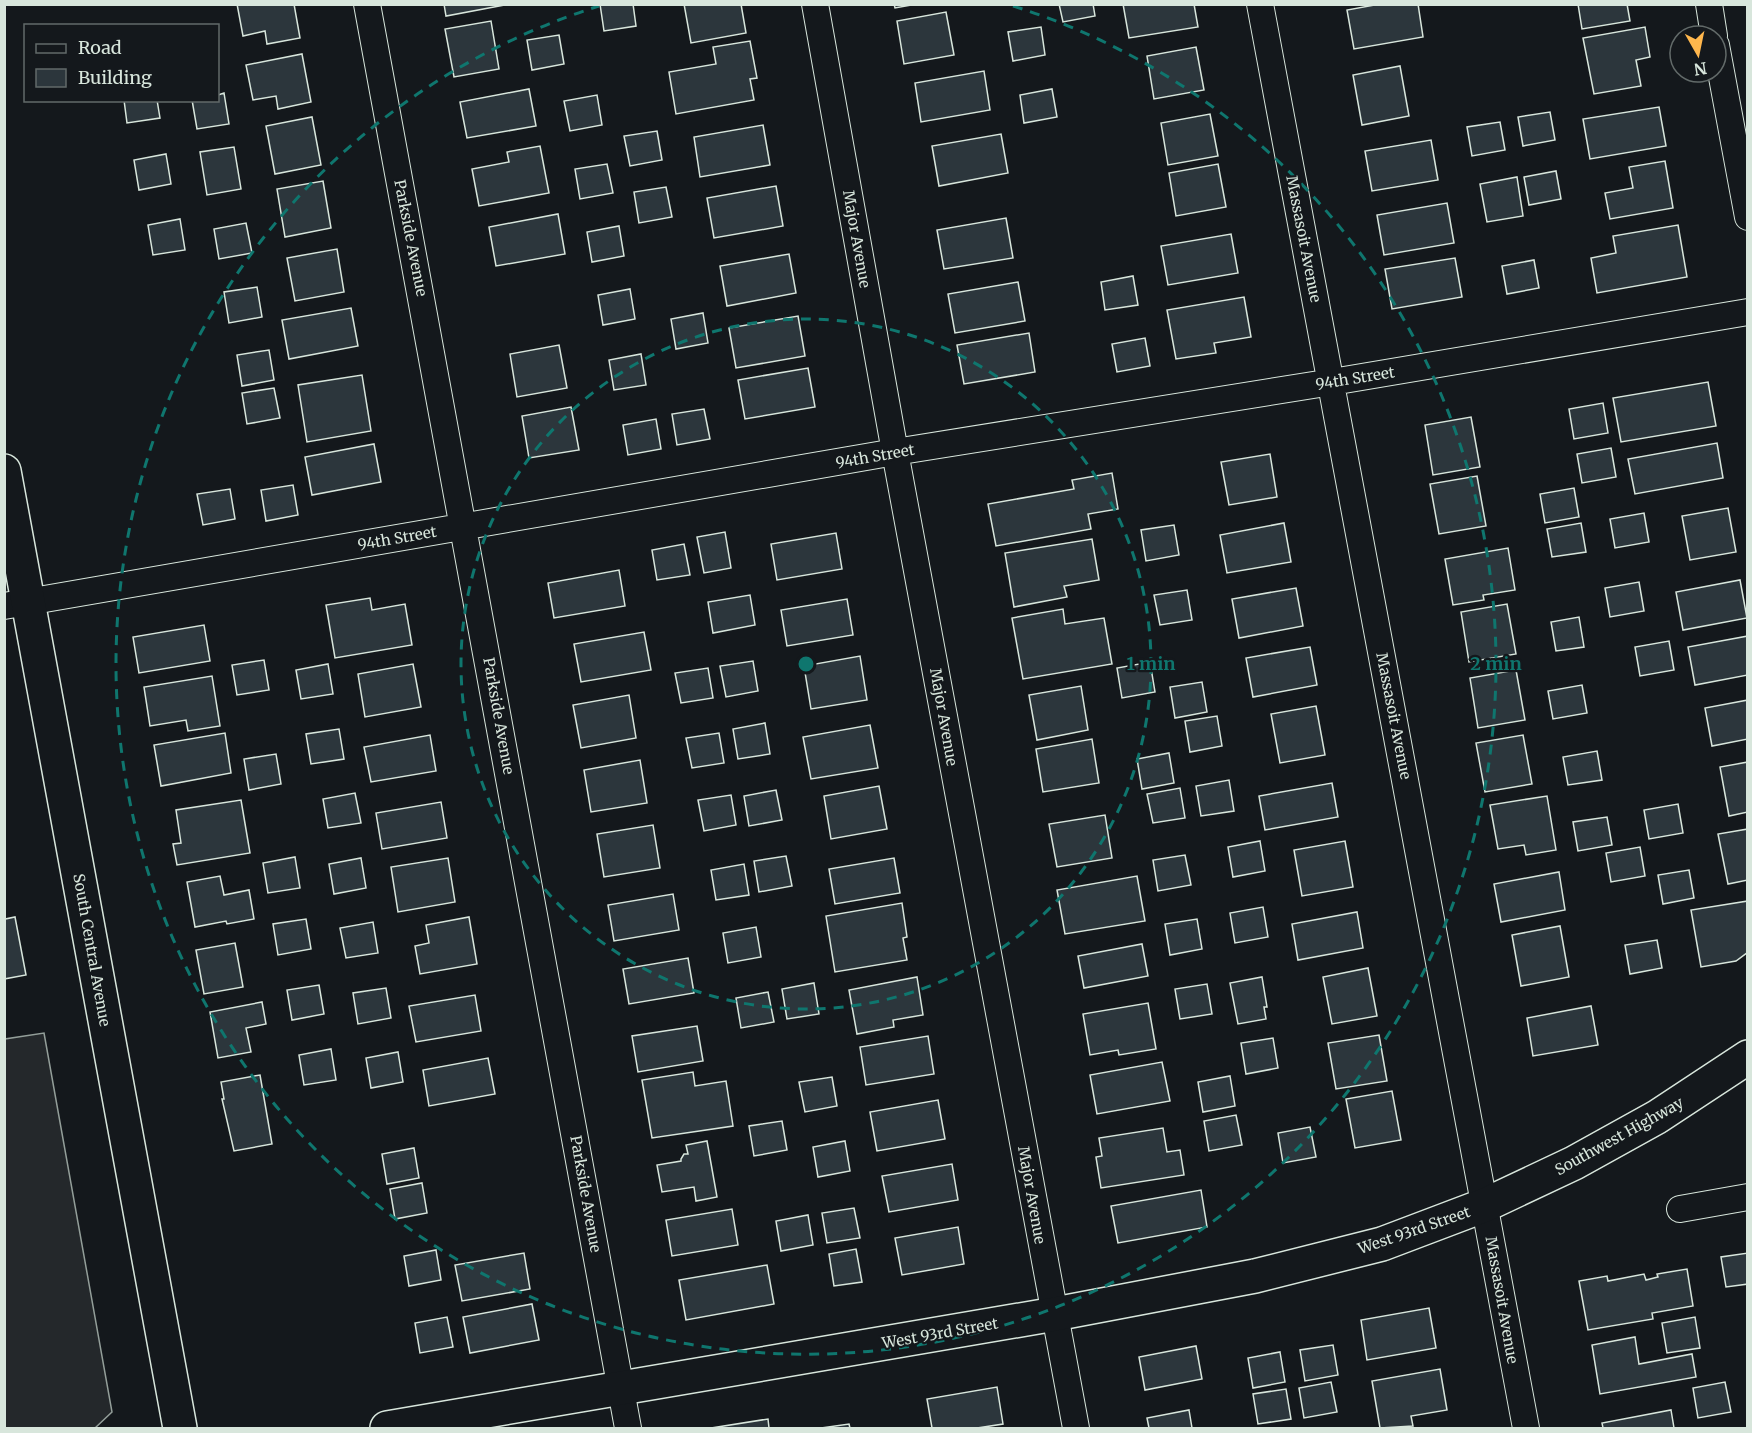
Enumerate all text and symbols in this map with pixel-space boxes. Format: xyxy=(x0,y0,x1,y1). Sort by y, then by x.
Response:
legend xyxy=(24,24,219,102)
north arrow xyxy=(1668,24,1728,84)
text: Road xyxy=(78,36,122,59)
text: N xyxy=(1692,58,1708,80)
text: Building xyxy=(78,66,152,89)
street label: Massasoit Avenue xyxy=(1282,174,1326,304)
street label: Parkside Avenue xyxy=(390,178,432,298)
street label: Major Avenue xyxy=(839,189,875,290)
street label: 94th Street xyxy=(1314,362,1396,394)
street label: 94th Street xyxy=(834,440,916,472)
street label: 94th Street xyxy=(356,522,438,554)
street label: Massasoit Avenue xyxy=(1372,651,1416,781)
text: 1 min xyxy=(1126,652,1176,675)
text: 2 min xyxy=(1470,652,1522,675)
centre of rings xyxy=(796,654,816,674)
street label: Parkside Avenue xyxy=(479,656,519,776)
street label: Major Avenue xyxy=(926,667,962,768)
street label: South Central Avenue xyxy=(69,872,115,1028)
street label: Southwest Highway xyxy=(1551,1093,1687,1179)
street label: Parkside Avenue xyxy=(566,1134,606,1254)
street label: Major Avenue xyxy=(1014,1145,1050,1246)
street label: West 93rd Street xyxy=(1354,1202,1473,1258)
street label: Massasoit Avenue xyxy=(1481,1235,1523,1365)
street label: West 93rd Street xyxy=(880,1313,1000,1353)

